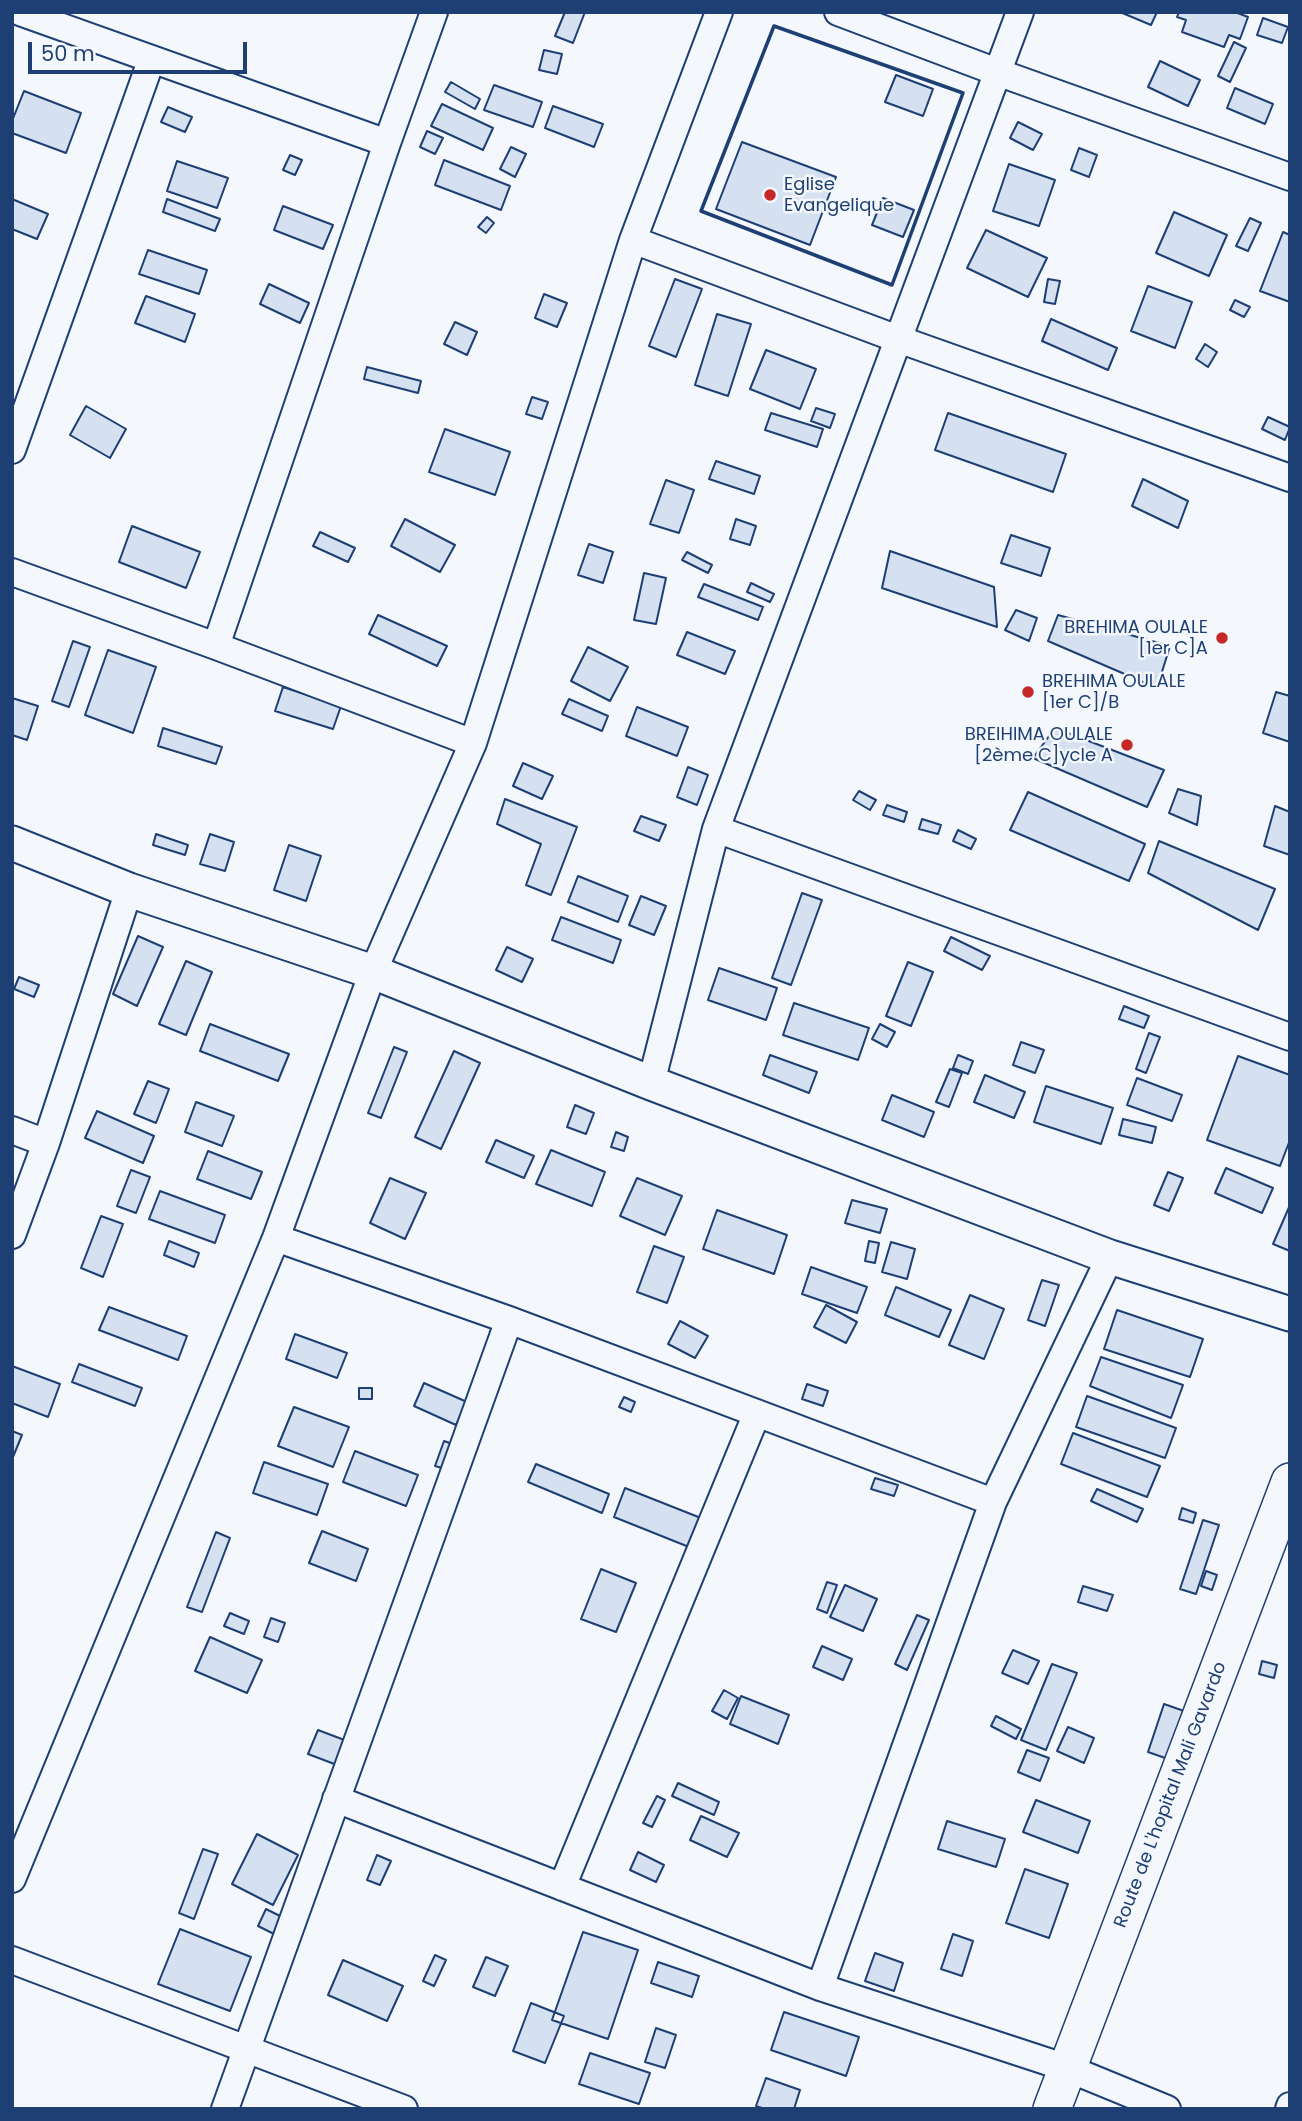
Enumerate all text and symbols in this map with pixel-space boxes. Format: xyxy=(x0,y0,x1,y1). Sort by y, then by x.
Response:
scale bar xyxy=(32,28,250,72)
text: 50 m xyxy=(41,39,95,68)
place label: Eglise Evangelique xyxy=(784,174,894,216)
marker: Eglise Evangelique xyxy=(762,187,778,203)
place label: BREHIMA OULALE [1er C]A xyxy=(1064,617,1208,660)
marker: BREHIMA OULALE [1er C]A xyxy=(1214,630,1230,646)
place label: BREHIMA OULALE [1er C]/B xyxy=(1042,671,1186,714)
marker: BREHIMA OULALE [1er C]/B xyxy=(1020,684,1036,700)
place label: BREIHIMA OULALE [2ème C]ycle A xyxy=(965,724,1113,766)
marker: BREIHIMA OULALE [2ème C]ycle A xyxy=(1119,737,1135,753)
street label: Route de L'hopital Mali Gavardo xyxy=(1110,1659,1232,1931)

